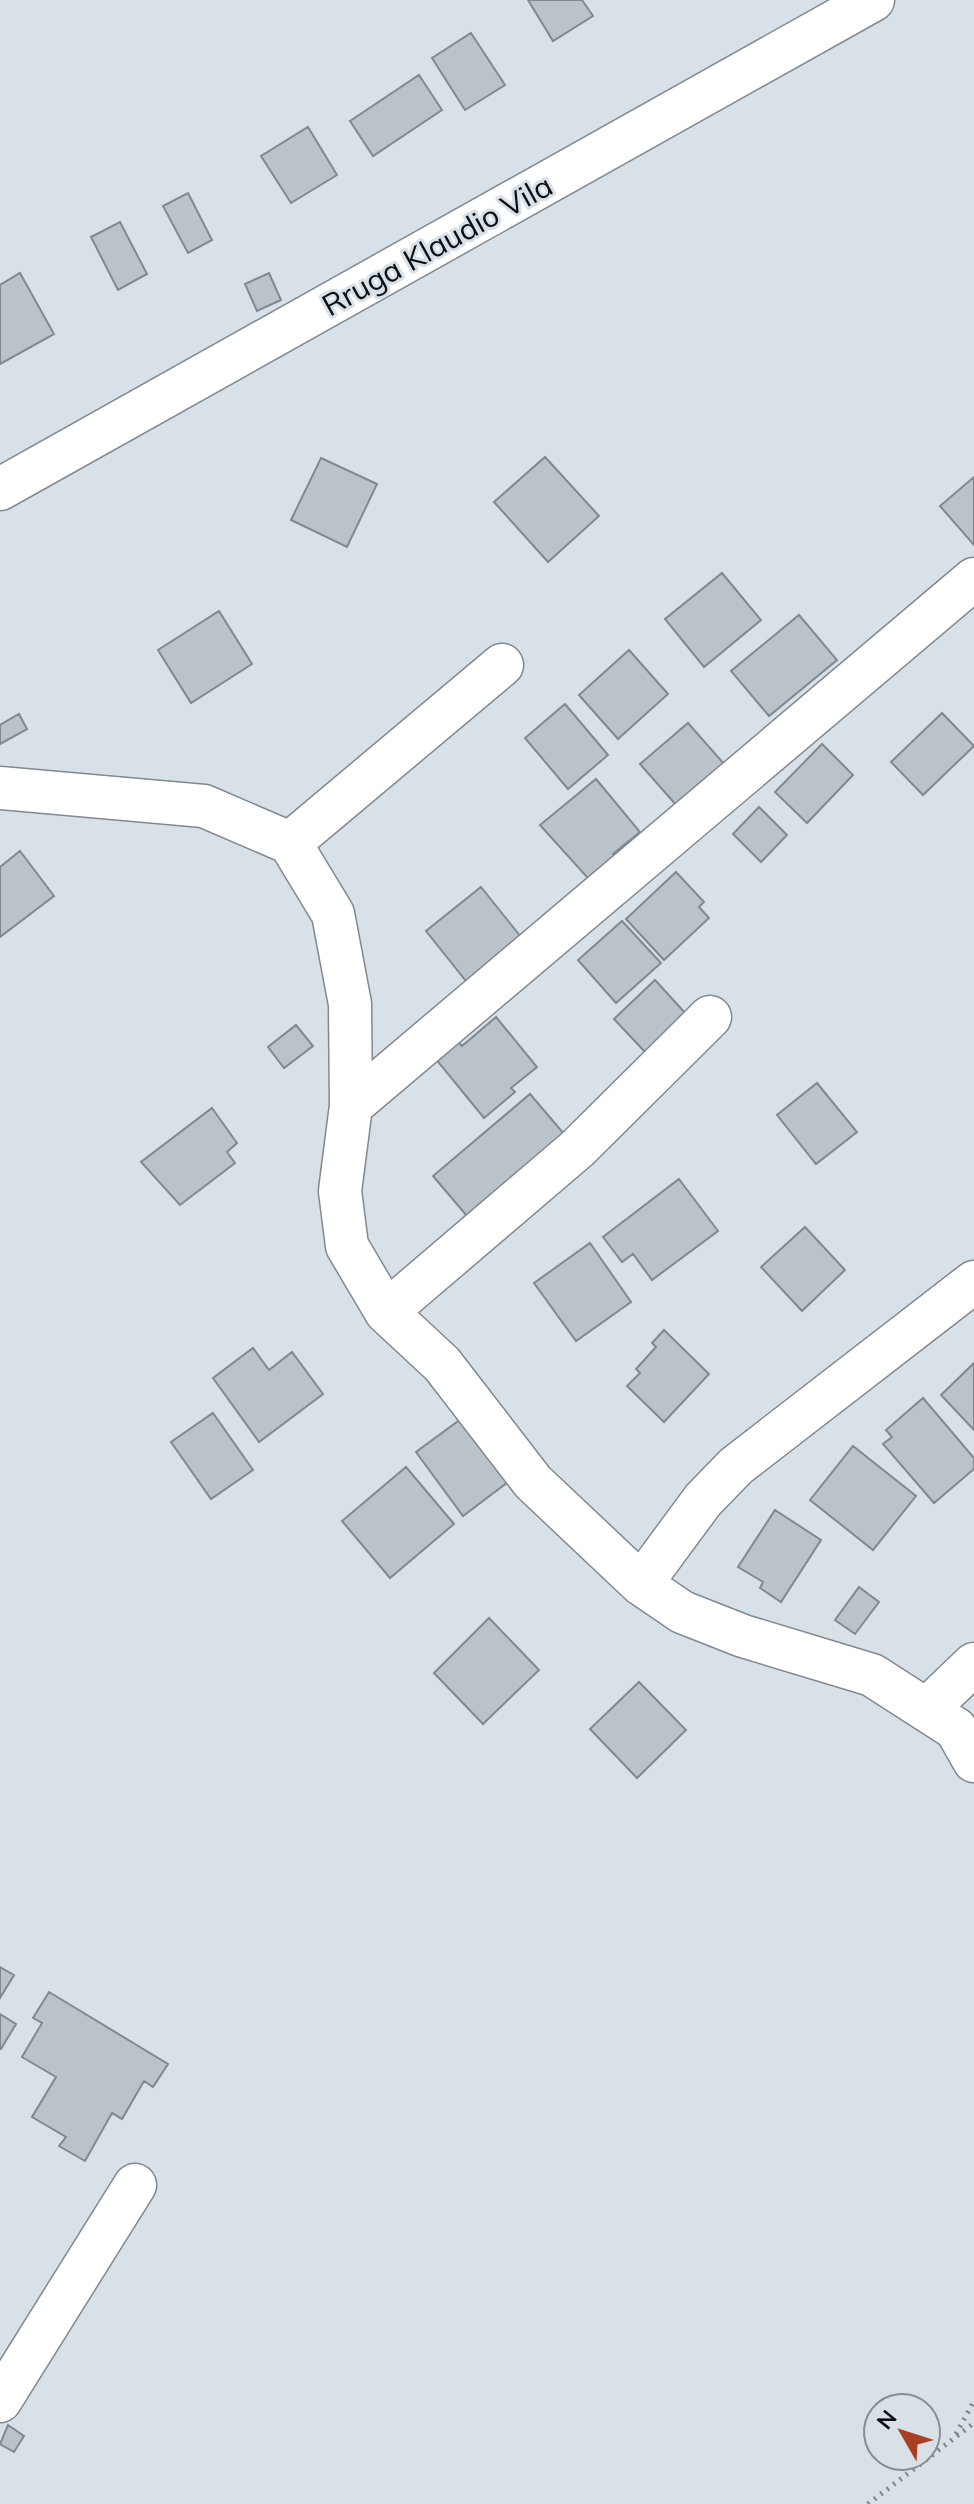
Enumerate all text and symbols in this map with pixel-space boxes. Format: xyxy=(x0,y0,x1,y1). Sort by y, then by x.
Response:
street label: Rruga Klaudio Vila xyxy=(315,166,559,324)
north arrow xyxy=(862,2392,942,2472)
text: N xyxy=(870,2404,903,2435)

